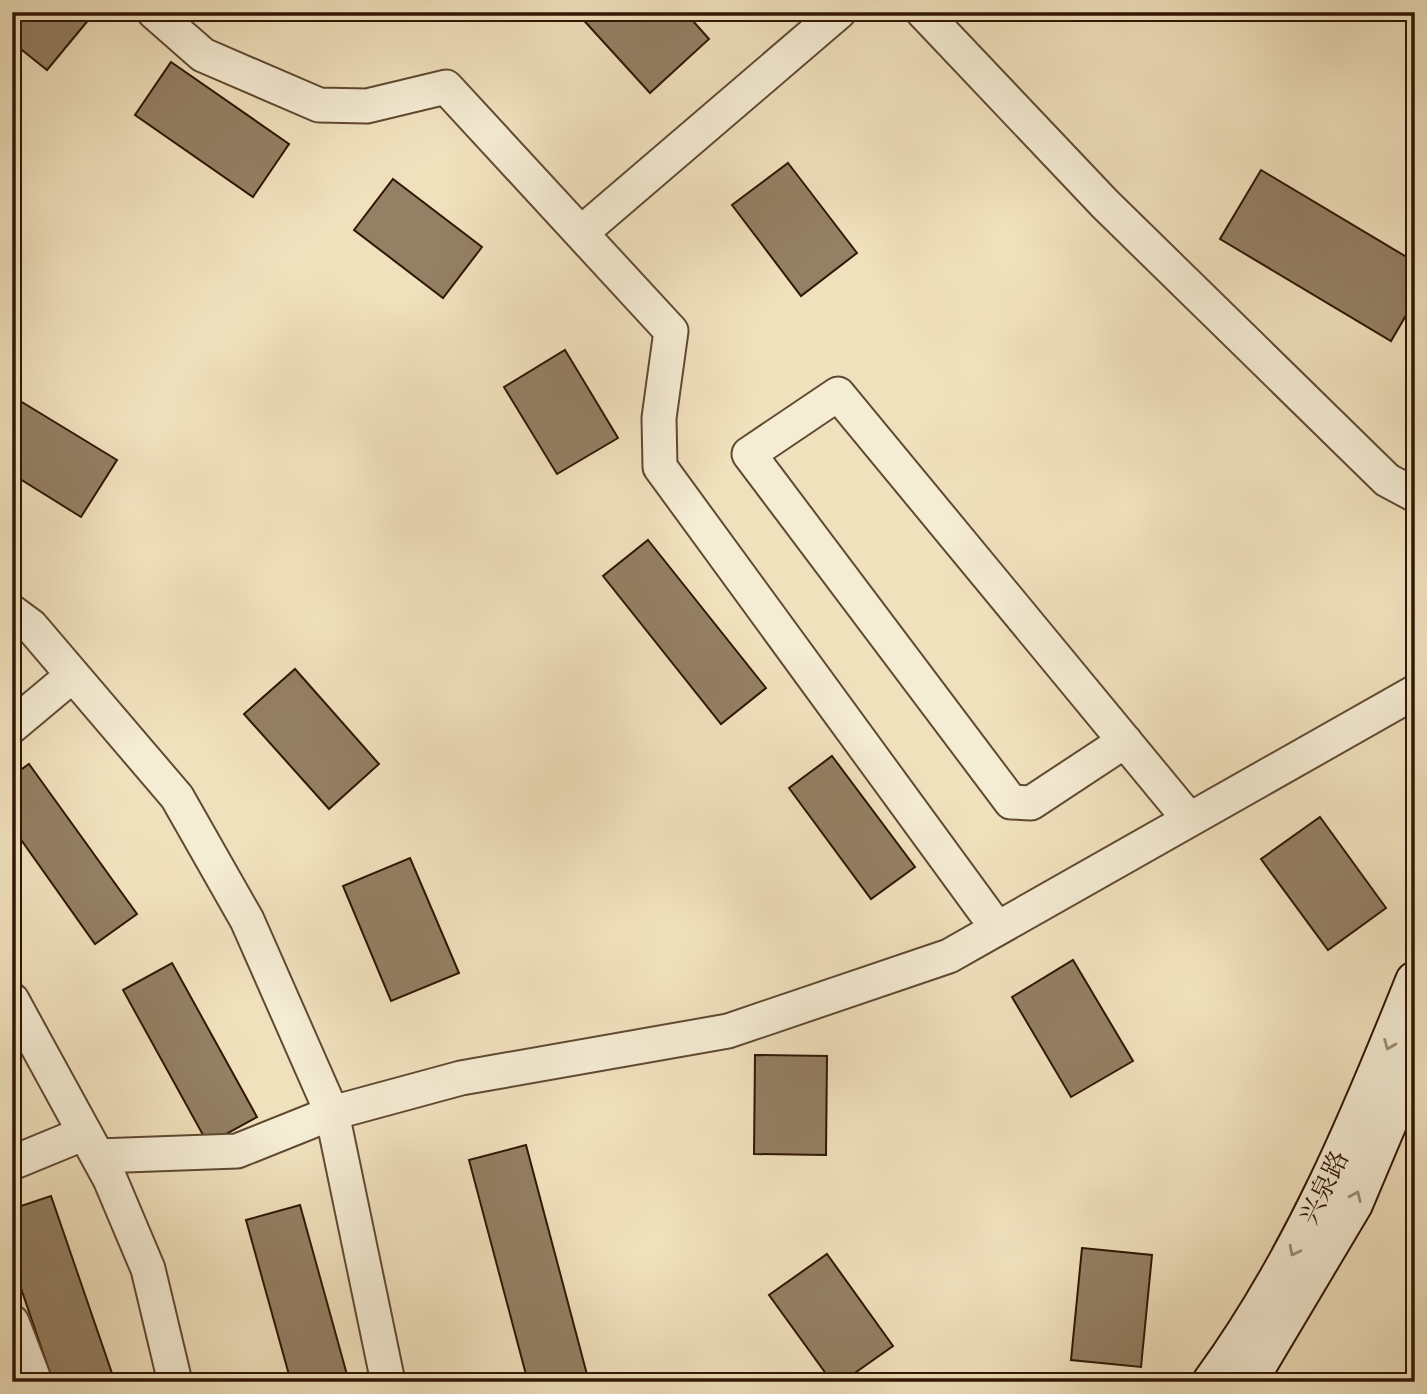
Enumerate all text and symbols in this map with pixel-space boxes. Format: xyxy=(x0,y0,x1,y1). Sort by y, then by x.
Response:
one-way arrow xyxy=(1384,1038,1398,1050)
street label: 兴泉路 xyxy=(1293,1146,1357,1230)
one-way arrow xyxy=(1348,1191,1362,1203)
one-way arrow xyxy=(1289,1244,1303,1257)

